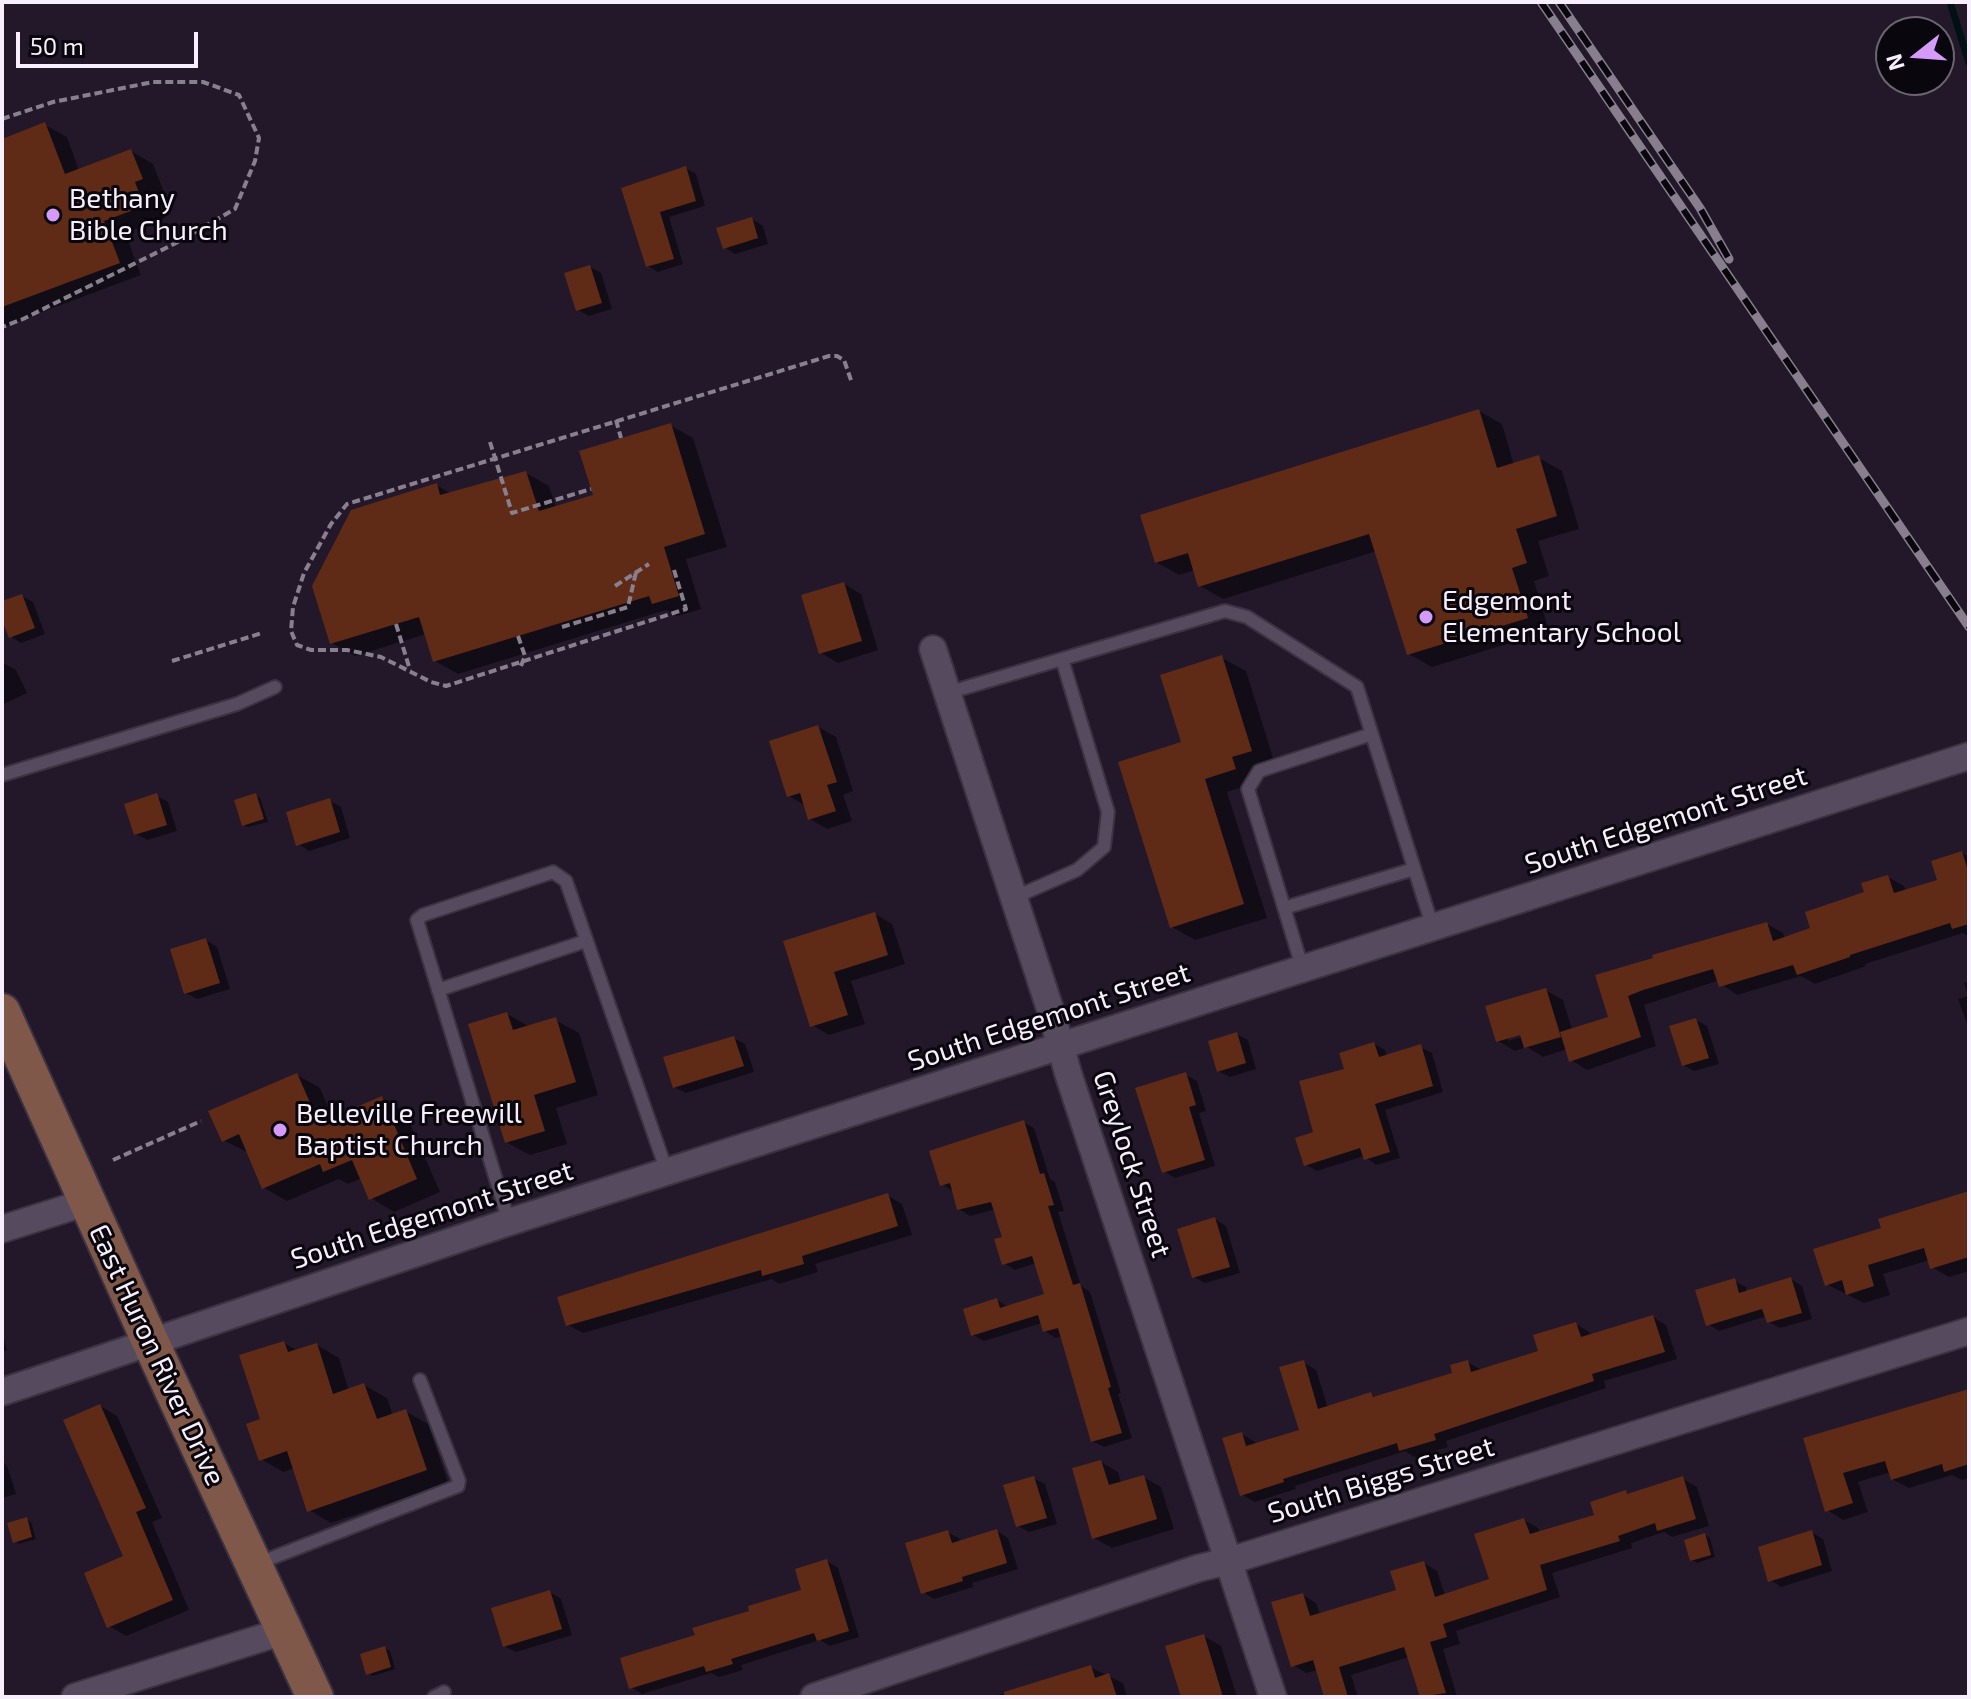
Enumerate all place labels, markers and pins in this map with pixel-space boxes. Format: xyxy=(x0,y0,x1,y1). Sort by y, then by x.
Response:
place label: Bethany Bible Church xyxy=(69,182,228,248)
marker: Bethany Bible Church xyxy=(44,206,62,224)
place label: Edgemont Elementary School xyxy=(1442,584,1681,650)
marker: Edgemont Elementary School xyxy=(1417,608,1435,626)
place label: Belleville Freewill Baptist Church xyxy=(296,1097,522,1163)
marker: Belleville Freewill Baptist Church xyxy=(271,1121,289,1139)

